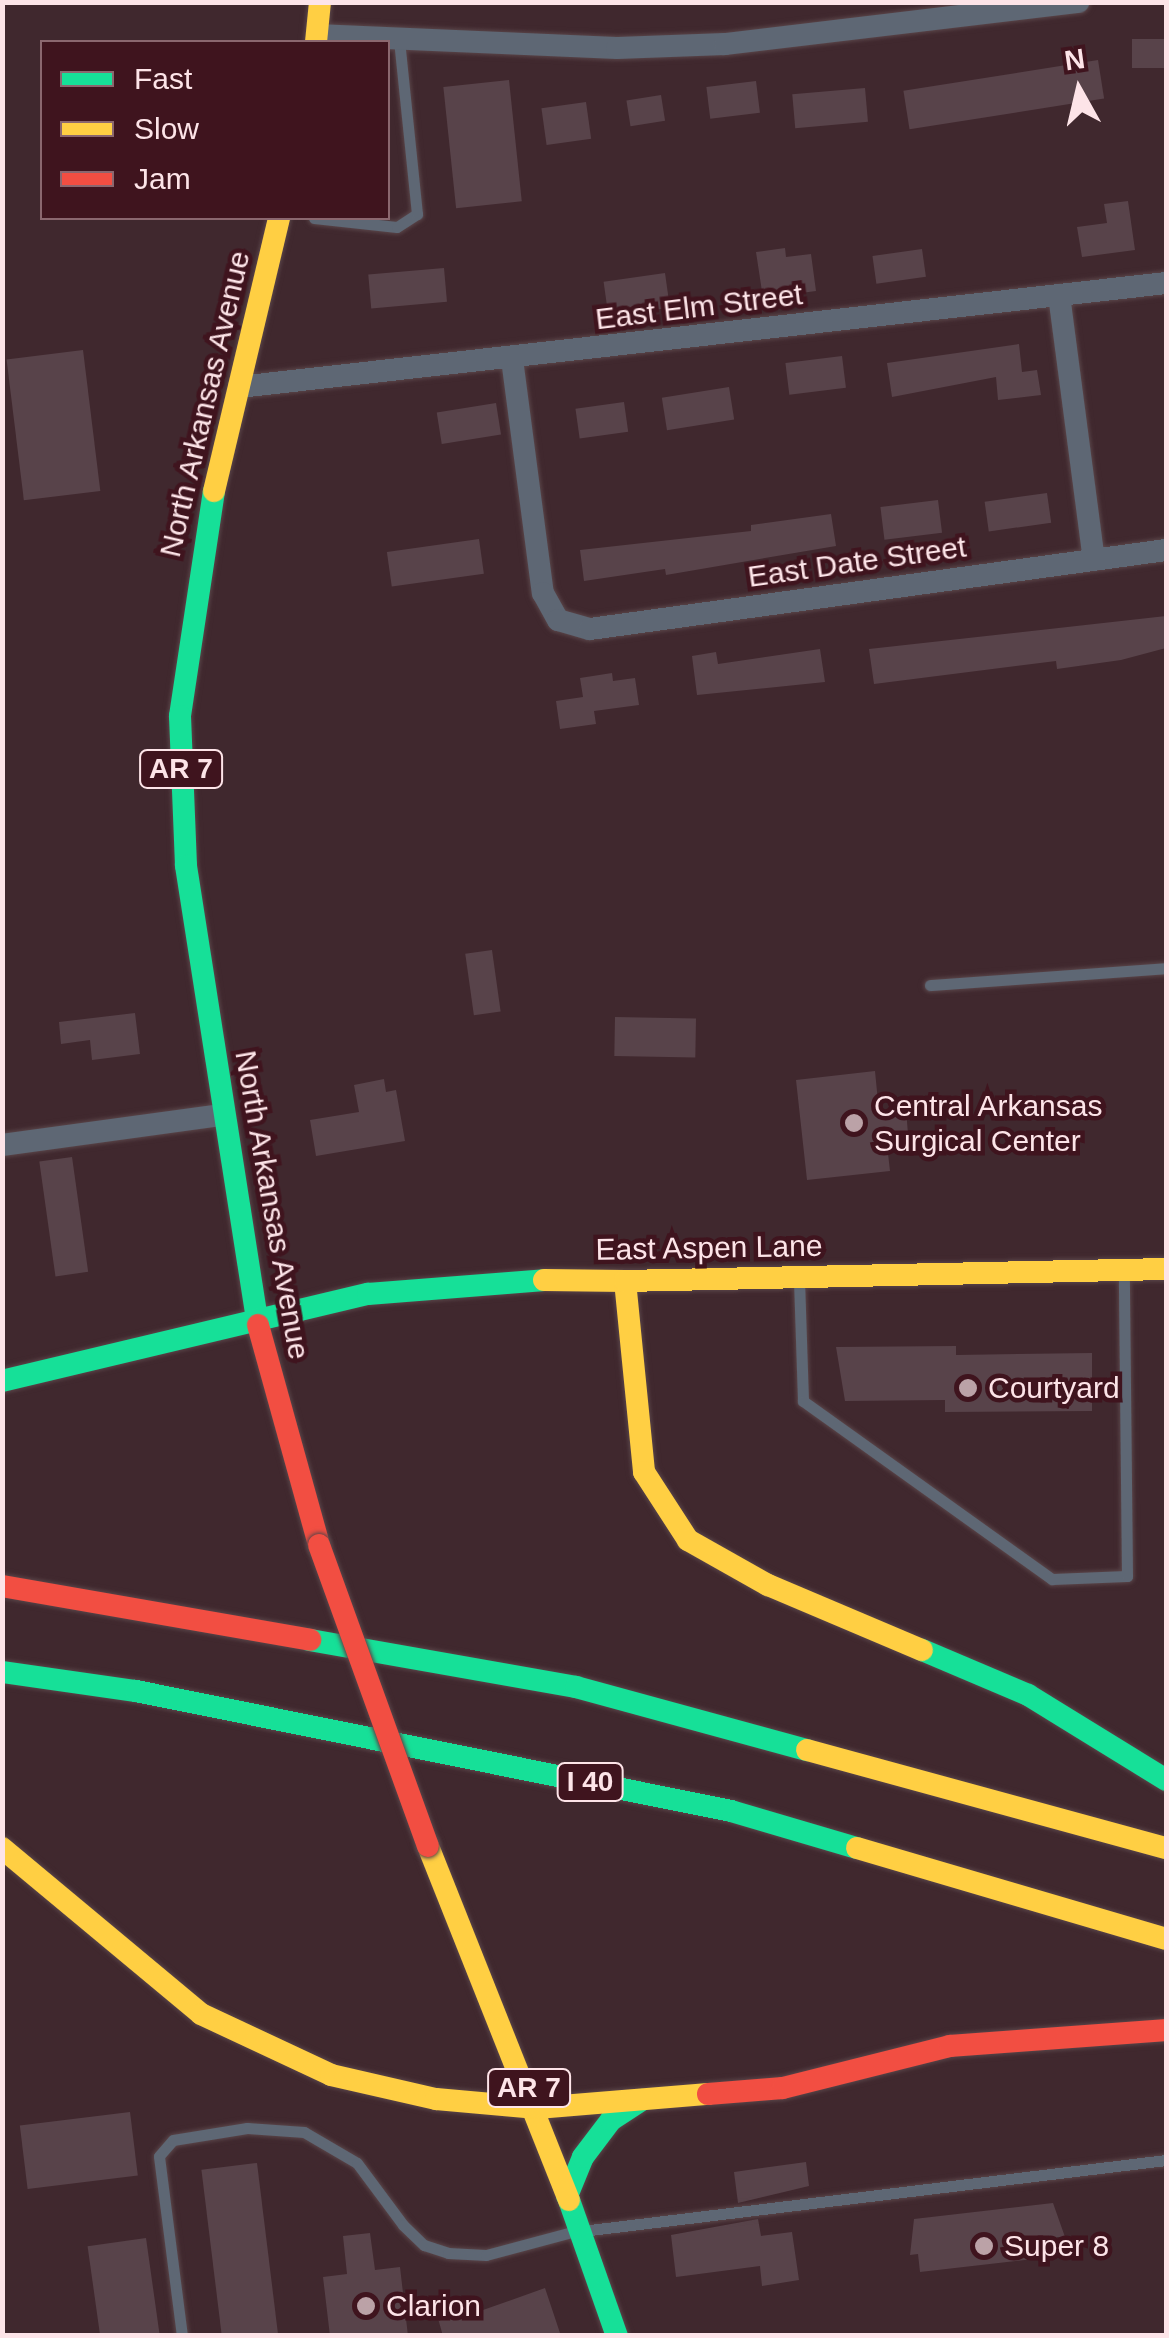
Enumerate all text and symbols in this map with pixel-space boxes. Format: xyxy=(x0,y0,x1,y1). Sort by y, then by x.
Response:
legend xyxy=(40,40,390,220)
north arrow xyxy=(1029,40,1129,140)
text: N xyxy=(1063,43,1087,77)
text: Fast xyxy=(134,62,192,95)
text: Slow xyxy=(134,112,199,145)
text: Jam xyxy=(134,162,191,195)
street label: North Arkansas Avenue xyxy=(152,246,258,562)
street label: East Elm Street xyxy=(593,276,805,338)
street label: East Date Street xyxy=(746,529,968,595)
road number: AR 7 xyxy=(138,746,224,792)
street label: North Arkansas Avenue xyxy=(227,1046,317,1364)
place label: Central Arkansas Surgical Center xyxy=(874,1088,1104,1158)
marker: Central Arkansas Surgical Center xyxy=(843,1112,865,1134)
street label: East Aspen Lane xyxy=(594,1228,824,1268)
place label: Courtyard xyxy=(988,1370,1120,1406)
marker: Courtyard xyxy=(957,1377,979,1399)
road number: I 40 xyxy=(555,1759,625,1805)
road number: AR 7 xyxy=(486,2065,572,2111)
place label: Super 8 xyxy=(1004,2228,1109,2264)
marker: Super 8 xyxy=(973,2235,995,2257)
place label: Clarion xyxy=(386,2288,481,2324)
marker: Clarion xyxy=(355,2295,377,2317)

